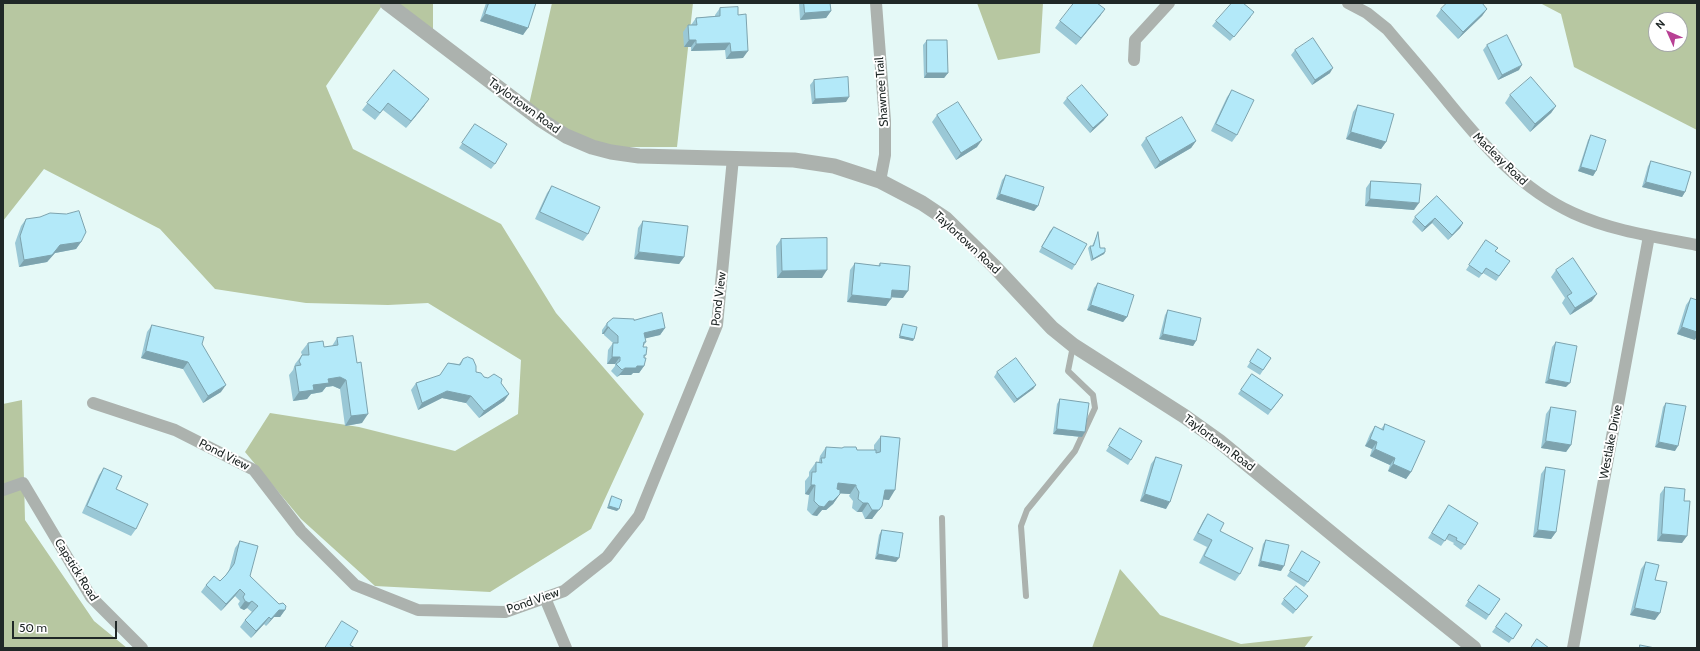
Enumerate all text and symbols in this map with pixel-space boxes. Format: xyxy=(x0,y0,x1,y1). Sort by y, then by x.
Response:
north arrow xyxy=(1648,12,1688,52)
text: N xyxy=(1653,17,1668,32)
street label: Shawnee Trail xyxy=(872,57,892,127)
street label: Taylortown Road xyxy=(485,75,563,137)
street label: Macleay Road xyxy=(1470,129,1530,189)
street label: Taylortown Road xyxy=(931,209,1003,277)
street label: Pond View xyxy=(709,271,729,327)
street label: Westlake Drive xyxy=(1597,404,1625,480)
street label: Taylortown Road xyxy=(1181,412,1257,474)
street label: Pond View xyxy=(196,436,252,474)
street label: Capstick Road xyxy=(51,536,101,604)
street label: Pond View xyxy=(505,585,561,617)
scale bar xyxy=(14,613,119,639)
text: 50 m xyxy=(19,620,47,635)

